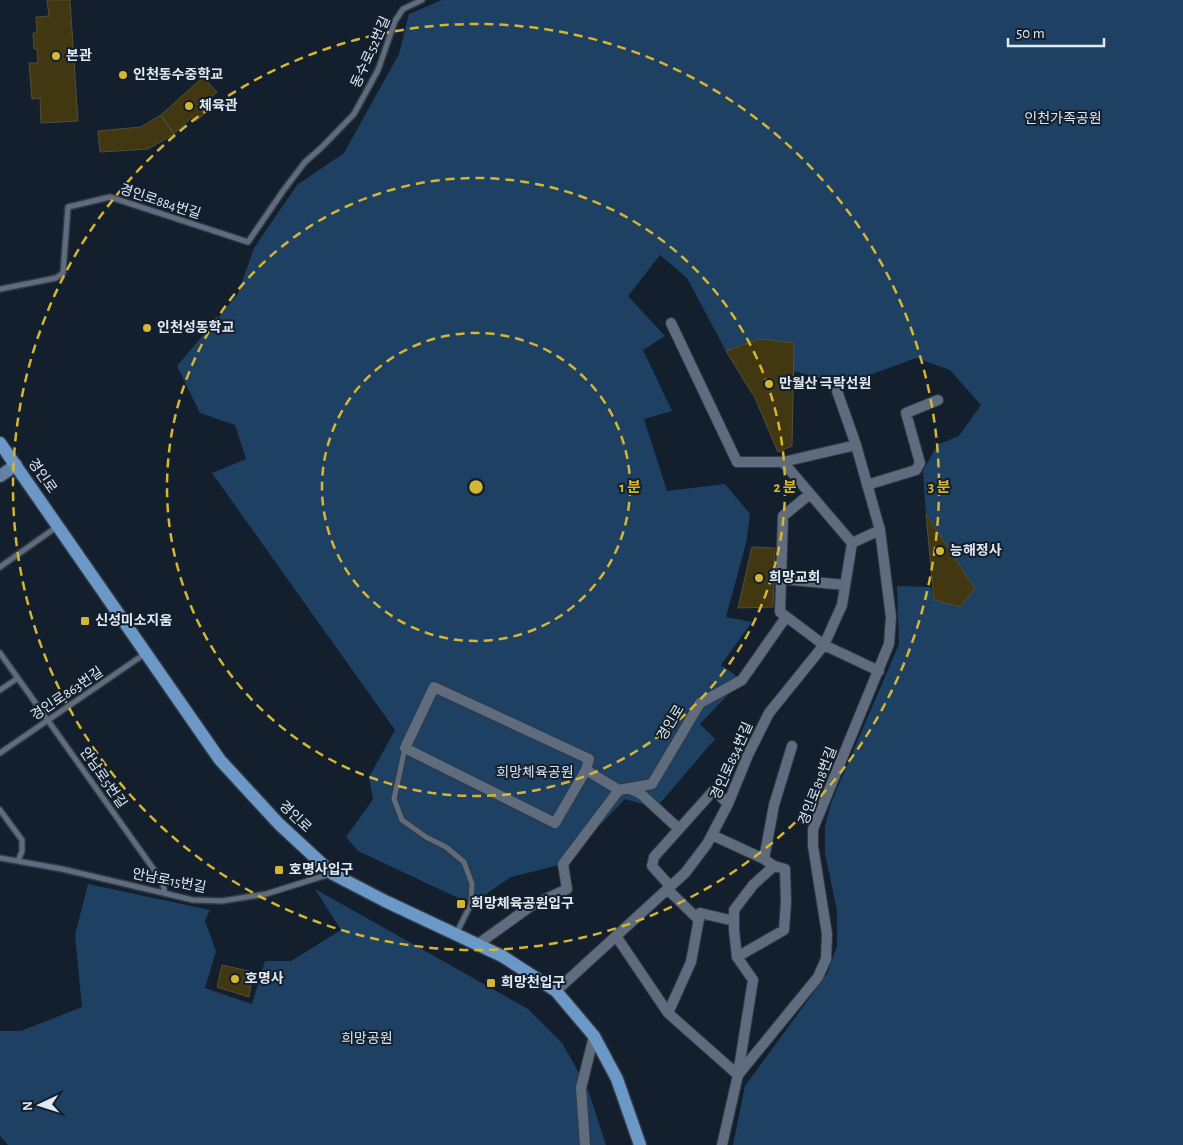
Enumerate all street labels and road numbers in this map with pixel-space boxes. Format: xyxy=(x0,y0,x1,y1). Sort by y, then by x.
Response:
street label: 동수로52번길 xyxy=(348,14,393,90)
street label: 경인로884번길 xyxy=(118,181,203,222)
street label: 경인로 xyxy=(25,456,60,496)
street label: 경인로863번길 xyxy=(28,664,105,723)
street label: 경인로 xyxy=(654,702,687,743)
street label: 경인로834번길 xyxy=(708,720,755,802)
street label: 안남로5번길 xyxy=(77,745,130,811)
street label: 경인로818번길 xyxy=(796,745,839,827)
street label: 경인로 xyxy=(276,798,315,836)
street label: 안남로15번길 xyxy=(131,866,207,895)

